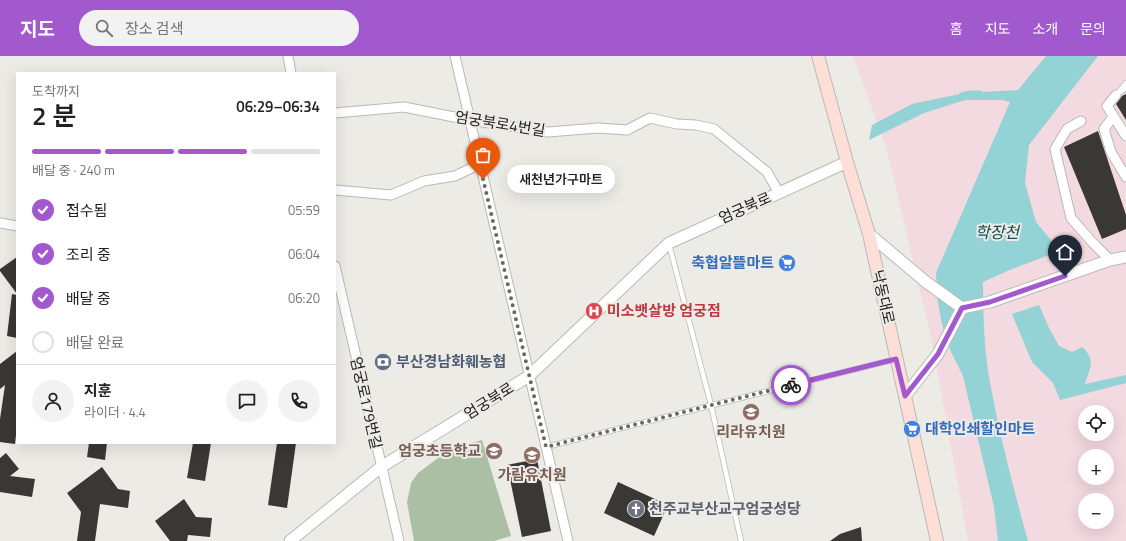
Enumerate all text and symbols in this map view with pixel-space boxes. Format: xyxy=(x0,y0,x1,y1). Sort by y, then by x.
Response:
search box xyxy=(79,10,359,46)
text: 지도 xyxy=(20,14,55,43)
icon: search xyxy=(93,17,115,39)
text: 장소 검색 xyxy=(125,17,183,40)
text: 홈 xyxy=(950,18,963,39)
text: 지도 xyxy=(985,18,1010,39)
text: 소개 xyxy=(1032,18,1058,39)
text: 문의 xyxy=(1080,18,1106,39)
text: 도착까지 xyxy=(32,81,80,101)
text: 06:29–06:34 xyxy=(236,95,320,118)
text: 2 분 xyxy=(32,96,76,135)
street label: 엄궁북로4번길 xyxy=(453,105,547,142)
pin xyxy=(466,138,500,179)
icon: bag xyxy=(472,144,494,166)
text: 배달 중 · 240 m xyxy=(32,160,115,180)
callout: 새천년가구마트 xyxy=(507,165,615,193)
text: 새천년가구마트 xyxy=(519,169,603,189)
street label: 엄궁북로 xyxy=(715,186,775,229)
icon: check xyxy=(32,199,54,221)
text: 접수됨 xyxy=(66,199,107,222)
text: 05:59 xyxy=(288,200,320,220)
water label: 학장천 xyxy=(975,220,1021,244)
pin xyxy=(1048,235,1082,276)
icon: home xyxy=(1054,241,1076,263)
icon: check xyxy=(32,243,54,265)
text: 조리 중 xyxy=(66,243,111,266)
text: 06:04 xyxy=(288,244,320,264)
place label: 축협알뜰마트 xyxy=(691,251,774,274)
supermarket icon: 축협알뜰마트 xyxy=(777,253,797,273)
street label: 낙동대로 xyxy=(866,267,901,326)
icon: check xyxy=(32,287,54,309)
text: 배달 중 xyxy=(66,287,111,310)
text: 06:20 xyxy=(288,288,320,308)
place label: 미소뱃살방 엄궁점 xyxy=(607,299,721,322)
hospital icon: 미소뱃살방 엄궁점 xyxy=(584,301,604,321)
text: 배달 완료 xyxy=(66,331,125,354)
place label: 부산경남화훼농협 xyxy=(396,350,506,373)
bank icon: 부산경남화훼농협 xyxy=(373,352,393,372)
street label: 엄궁로179번길 xyxy=(345,354,388,451)
courier xyxy=(771,365,811,405)
icon: bike xyxy=(780,374,802,396)
street label: 엄궁북로 xyxy=(459,376,518,425)
text: 지훈 xyxy=(84,379,112,402)
button: person xyxy=(32,380,74,422)
button: chat xyxy=(226,380,268,422)
button: phone xyxy=(278,380,320,422)
text: 라이더 · 4.4 xyxy=(84,402,146,422)
school or university icon: 리라유치원 xyxy=(741,402,761,422)
map controls xyxy=(1078,405,1114,529)
button: locate xyxy=(1078,405,1114,441)
place label: 대학인쇄할인마트 xyxy=(925,417,1036,440)
supermarket icon: 대학인쇄할인마트 xyxy=(902,419,922,439)
place label: 리라유치원 xyxy=(716,420,786,443)
place label: 엄궁초등학교 xyxy=(398,439,481,462)
school or university icon: 엄궁초등학교 xyxy=(484,441,504,461)
school or university icon: 가람유치원 xyxy=(522,445,542,465)
button: + xyxy=(1078,449,1114,485)
place label: 가람유치원 xyxy=(497,463,567,486)
button: − xyxy=(1078,493,1114,529)
place label: 천주교부산교구엄궁성당 xyxy=(649,497,801,520)
church icon: 천주교부산교구엄궁성당 xyxy=(626,499,646,519)

